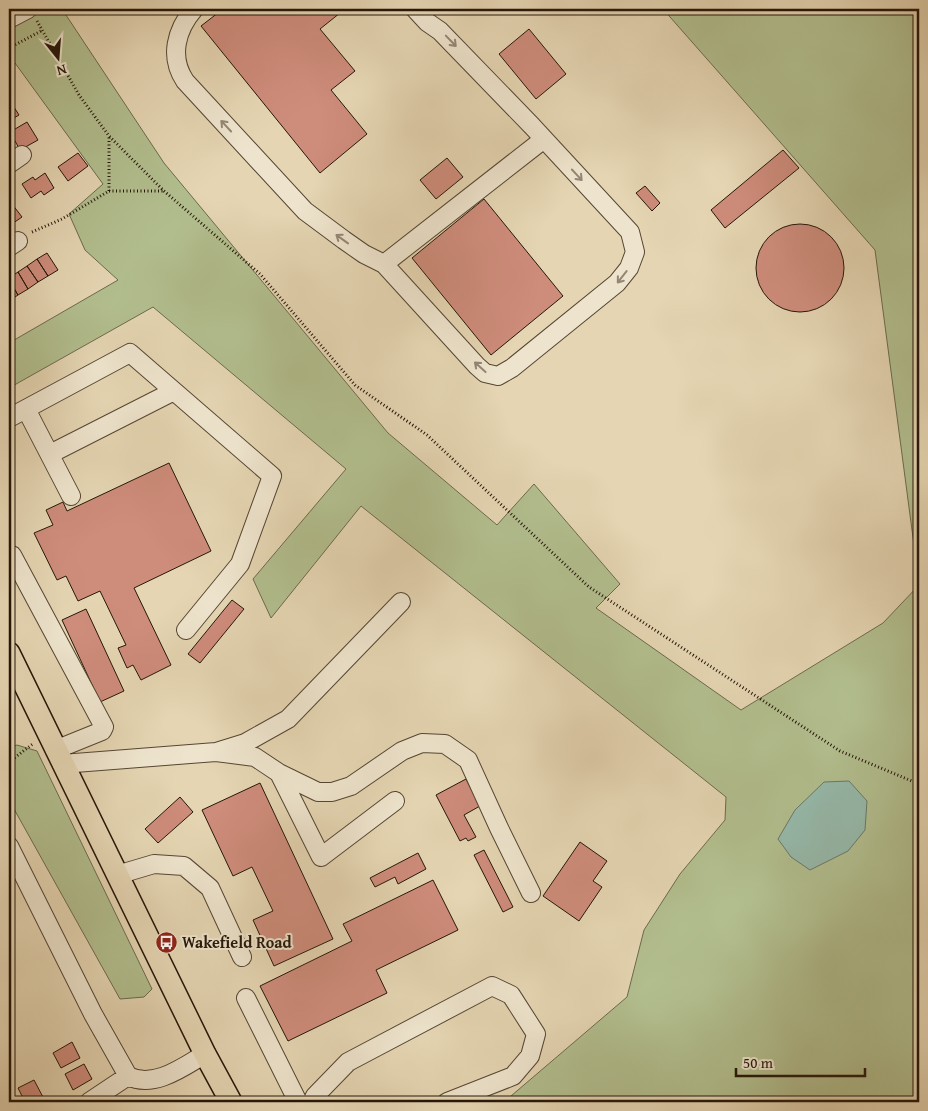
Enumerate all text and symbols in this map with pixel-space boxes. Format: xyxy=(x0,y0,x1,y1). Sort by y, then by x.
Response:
north arrow xyxy=(32,32,82,82)
one-way arrow xyxy=(445,35,457,48)
text: N xyxy=(54,60,69,82)
one-way arrow xyxy=(221,119,232,132)
one-way arrow xyxy=(571,169,583,181)
one-way arrow xyxy=(335,234,349,244)
one-way arrow xyxy=(617,270,628,283)
one-way arrow xyxy=(473,362,486,373)
bus stop icon: Wakefield Road xyxy=(154,930,178,954)
place label: Wakefield Road xyxy=(182,930,293,954)
scale bar xyxy=(736,1046,864,1078)
text: 50 m xyxy=(743,1052,774,1073)

